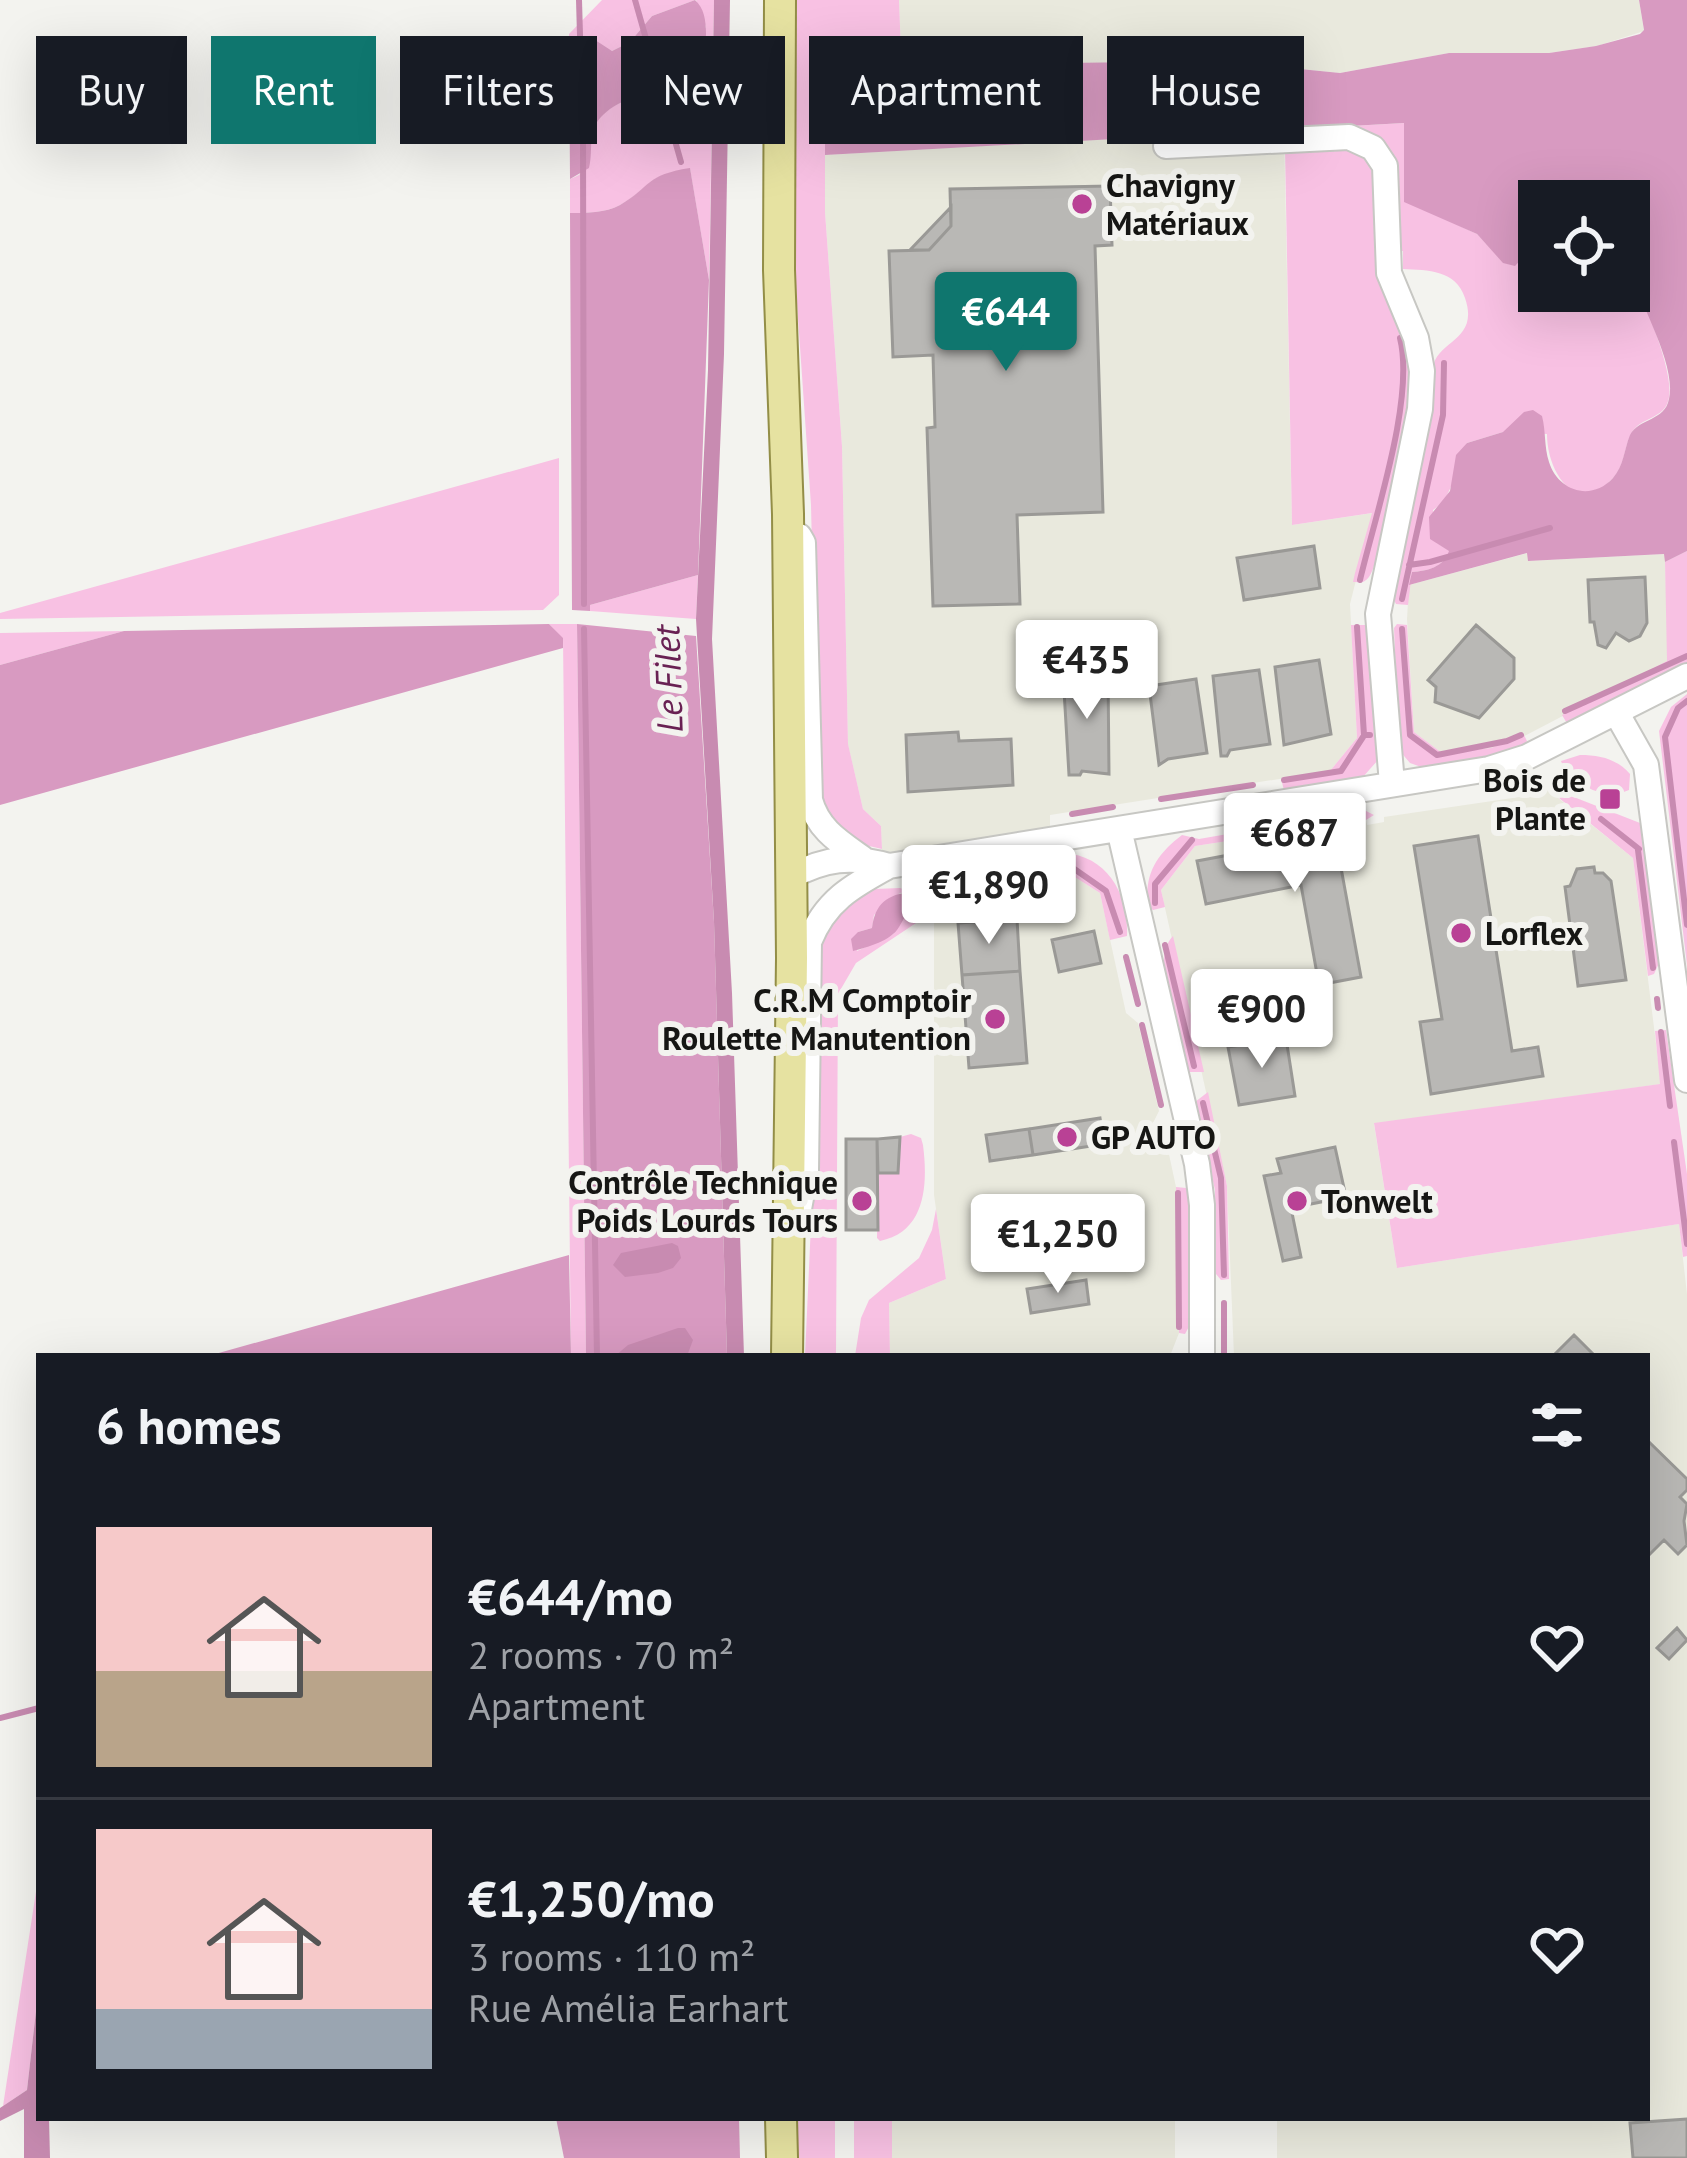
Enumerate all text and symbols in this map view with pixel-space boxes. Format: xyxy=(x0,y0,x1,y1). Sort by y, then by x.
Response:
chip: Buy xyxy=(36,36,187,144)
chip: Rent xyxy=(211,36,376,144)
chip: Filters xyxy=(400,36,597,144)
chip: New xyxy=(621,36,785,144)
chip: Apartment xyxy=(809,36,1083,144)
chip: House xyxy=(1107,36,1304,144)
place label: Chavigny Matériaux xyxy=(1106,163,1249,244)
map controls xyxy=(1518,180,1650,312)
button: locate xyxy=(1518,180,1650,312)
marker: Chavigny Matériaux xyxy=(1069,191,1095,217)
pin: €644 xyxy=(935,272,1077,374)
text: €644 xyxy=(962,285,1050,336)
pin: €435 xyxy=(1016,620,1158,722)
water label: Le Filet xyxy=(642,623,693,734)
text: €435 xyxy=(1043,633,1131,684)
place label: Bois de Plante xyxy=(1483,758,1586,839)
marker: Bois de Plante xyxy=(1597,786,1623,812)
pin: €687 xyxy=(1224,793,1366,895)
text: €687 xyxy=(1251,806,1339,857)
pin: €1,890 xyxy=(891,845,1087,947)
text: €1,890 xyxy=(929,858,1049,909)
place label: Lorflex xyxy=(1485,911,1584,954)
marker: Lorflex xyxy=(1448,920,1474,946)
pin: €900 xyxy=(1191,969,1333,1071)
place label: C.R.M Comptoir Roulette Manutention xyxy=(662,978,971,1059)
text: €900 xyxy=(1218,982,1306,1033)
marker: C.R.M Comptoir Roulette Manutention xyxy=(982,1006,1008,1032)
place label: GP AUTO xyxy=(1091,1115,1216,1158)
marker: GP AUTO xyxy=(1054,1124,1080,1150)
place label: Contrôle Technique Poids Lourds Tours xyxy=(568,1160,838,1241)
place label: Tonwelt xyxy=(1321,1179,1433,1222)
marker: Contrôle Technique Poids Lourds Tours xyxy=(849,1188,875,1214)
marker: Tonwelt xyxy=(1284,1188,1310,1214)
pin: €1,250 xyxy=(960,1194,1156,1296)
text: €1,250 xyxy=(998,1207,1118,1258)
text: 6 homes xyxy=(96,1392,282,1458)
icon: filters xyxy=(1524,1392,1590,1458)
text: €644/mo xyxy=(468,1563,673,1629)
icon: home xyxy=(192,1575,336,1719)
icon: heart xyxy=(1524,1614,1590,1680)
text: 2 rooms · 70 m² xyxy=(468,1629,734,1680)
text: Apartment xyxy=(468,1680,645,1731)
text: €1,250/mo xyxy=(468,1865,715,1931)
icon: home xyxy=(192,1877,336,2021)
icon: heart xyxy=(1524,1916,1590,1982)
text: 3 rooms · 110 m² xyxy=(468,1931,755,1982)
text: Rue Amélia Earhart xyxy=(468,1982,789,2033)

